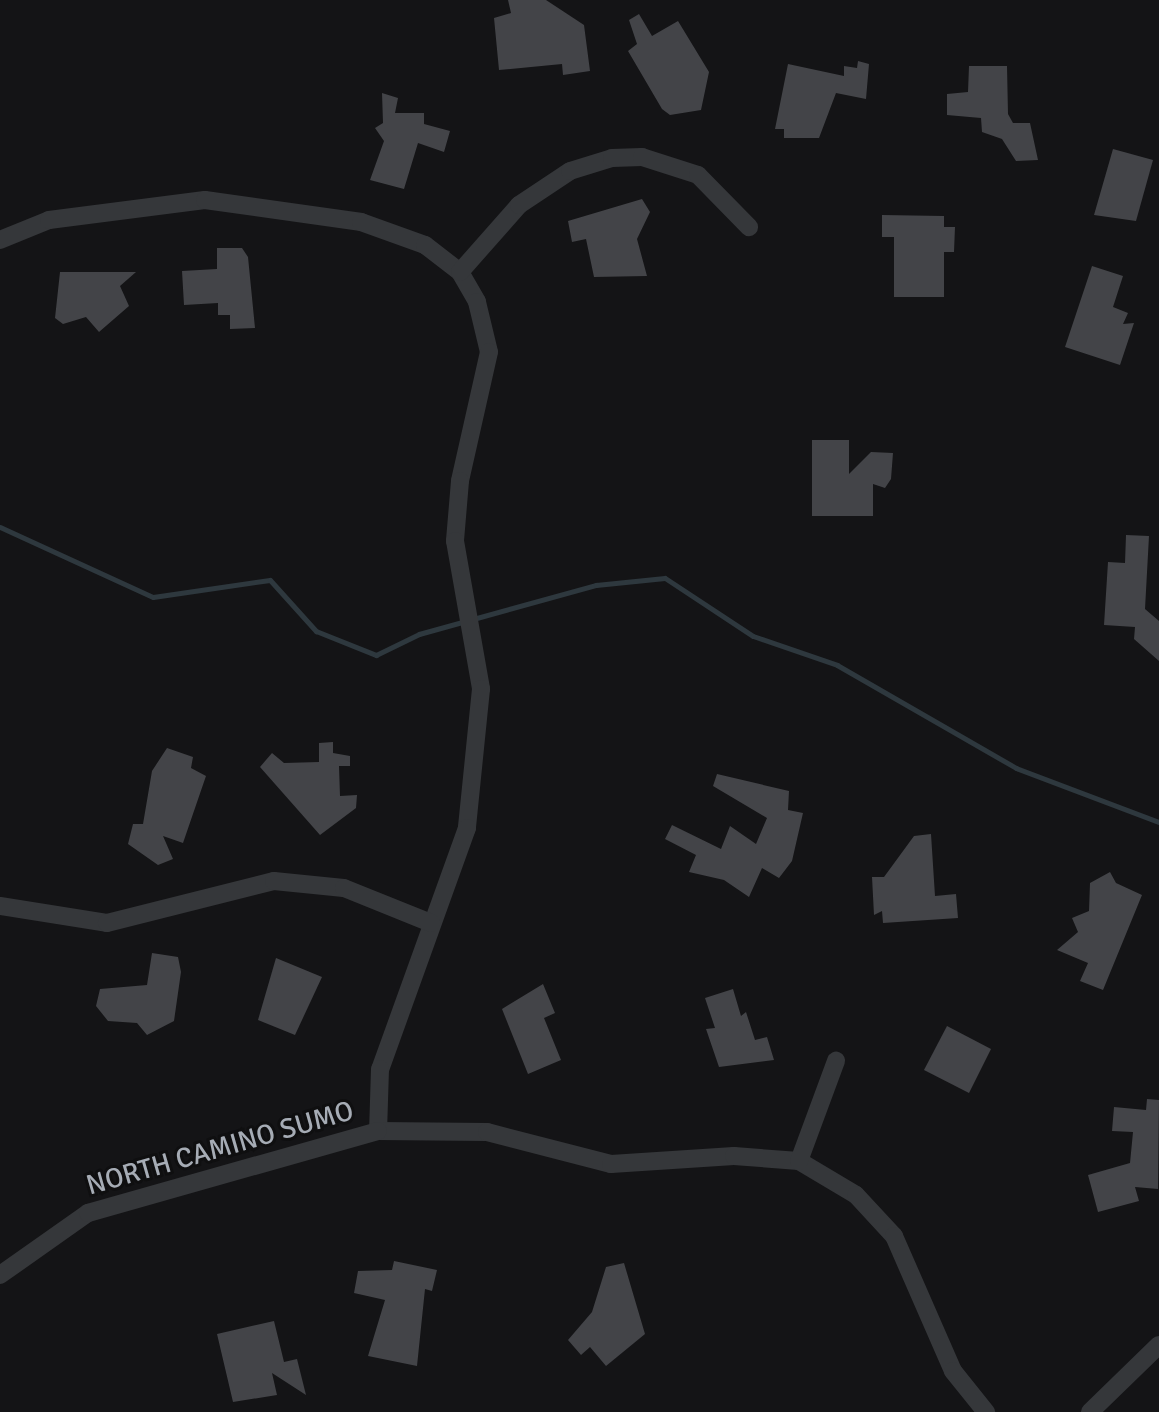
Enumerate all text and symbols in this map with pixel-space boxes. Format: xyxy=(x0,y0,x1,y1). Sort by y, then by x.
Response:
street label: NORTH CAMINO SUMO xyxy=(83,1094,357,1202)

